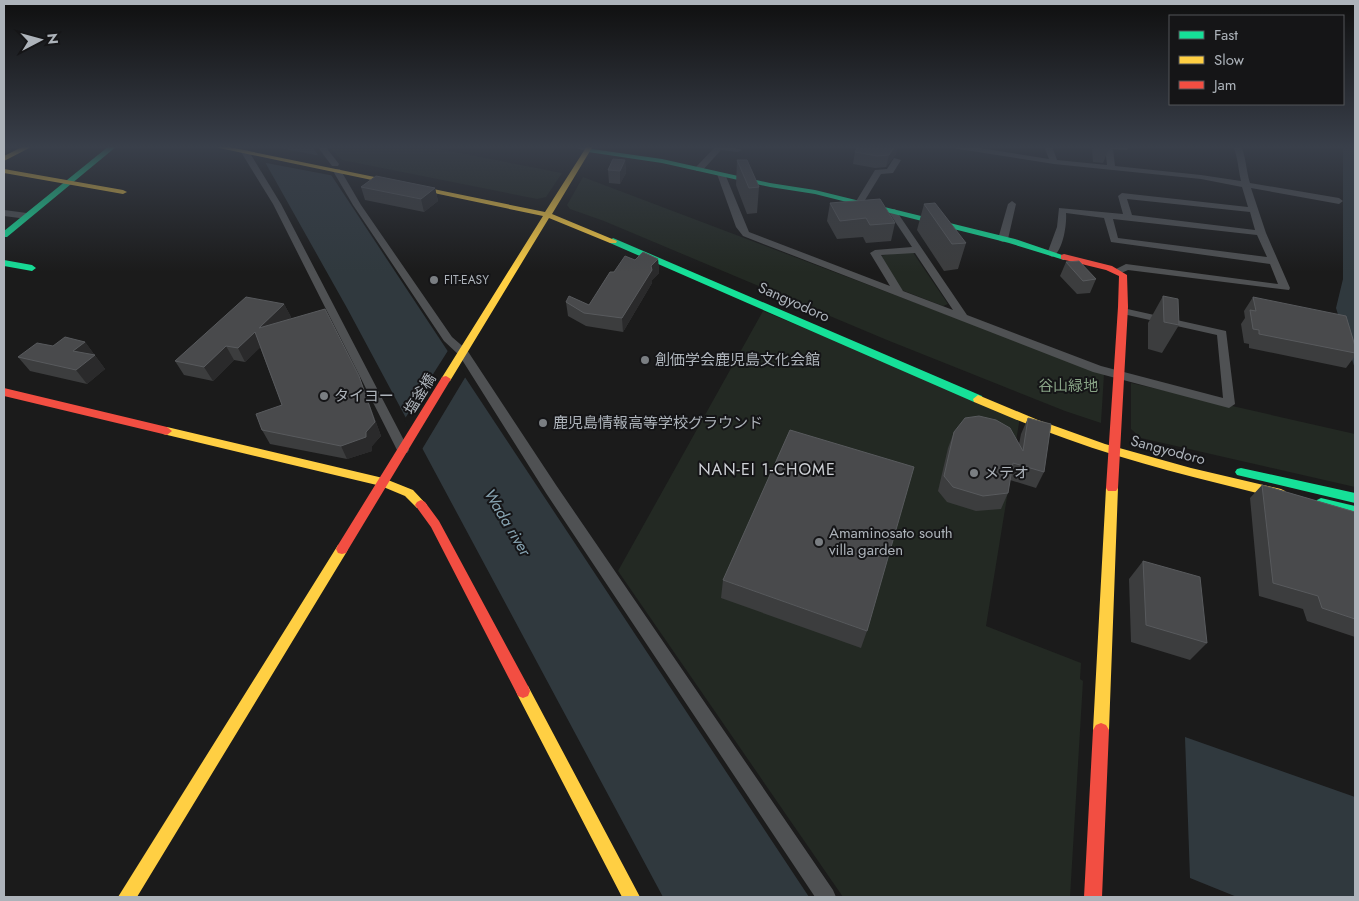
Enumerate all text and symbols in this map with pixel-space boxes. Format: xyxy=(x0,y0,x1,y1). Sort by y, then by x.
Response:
north arrow xyxy=(15,15,65,65)
legend xyxy=(1169,15,1344,105)
text: Fast xyxy=(1214,24,1238,46)
text: N xyxy=(42,32,63,45)
text: Slow xyxy=(1214,49,1245,71)
text: Jam xyxy=(1212,74,1237,96)
place label: FIT-EASY xyxy=(444,271,489,289)
marker: FIT-EASY xyxy=(428,274,440,286)
street label: Sangyodoro xyxy=(755,276,833,328)
place label: 創価学会鹿児島文化会館 xyxy=(655,349,820,371)
marker: 創価学会鹿児島文化会館 xyxy=(639,354,651,366)
street label: 塩釜橋 xyxy=(399,369,441,419)
park label: 谷山緑地 xyxy=(1038,375,1098,397)
place label: タイヨー xyxy=(334,385,394,407)
marker: タイヨー xyxy=(318,390,330,402)
place label: 鹿児島情報高等学校グラウンド xyxy=(553,412,763,434)
marker: 鹿児島情報高等学校グラウンド xyxy=(537,417,549,429)
street label: Sangyodoro xyxy=(1128,430,1208,470)
district label: NAN-EI 1-CHOME xyxy=(698,458,836,481)
place label: メテオ xyxy=(984,462,1029,484)
marker: メテオ xyxy=(968,467,980,479)
water label: Wada river xyxy=(479,484,537,562)
place label: Amaminosato south villa garden xyxy=(829,522,953,561)
marker: Amaminosato south villa garden xyxy=(813,536,825,548)

